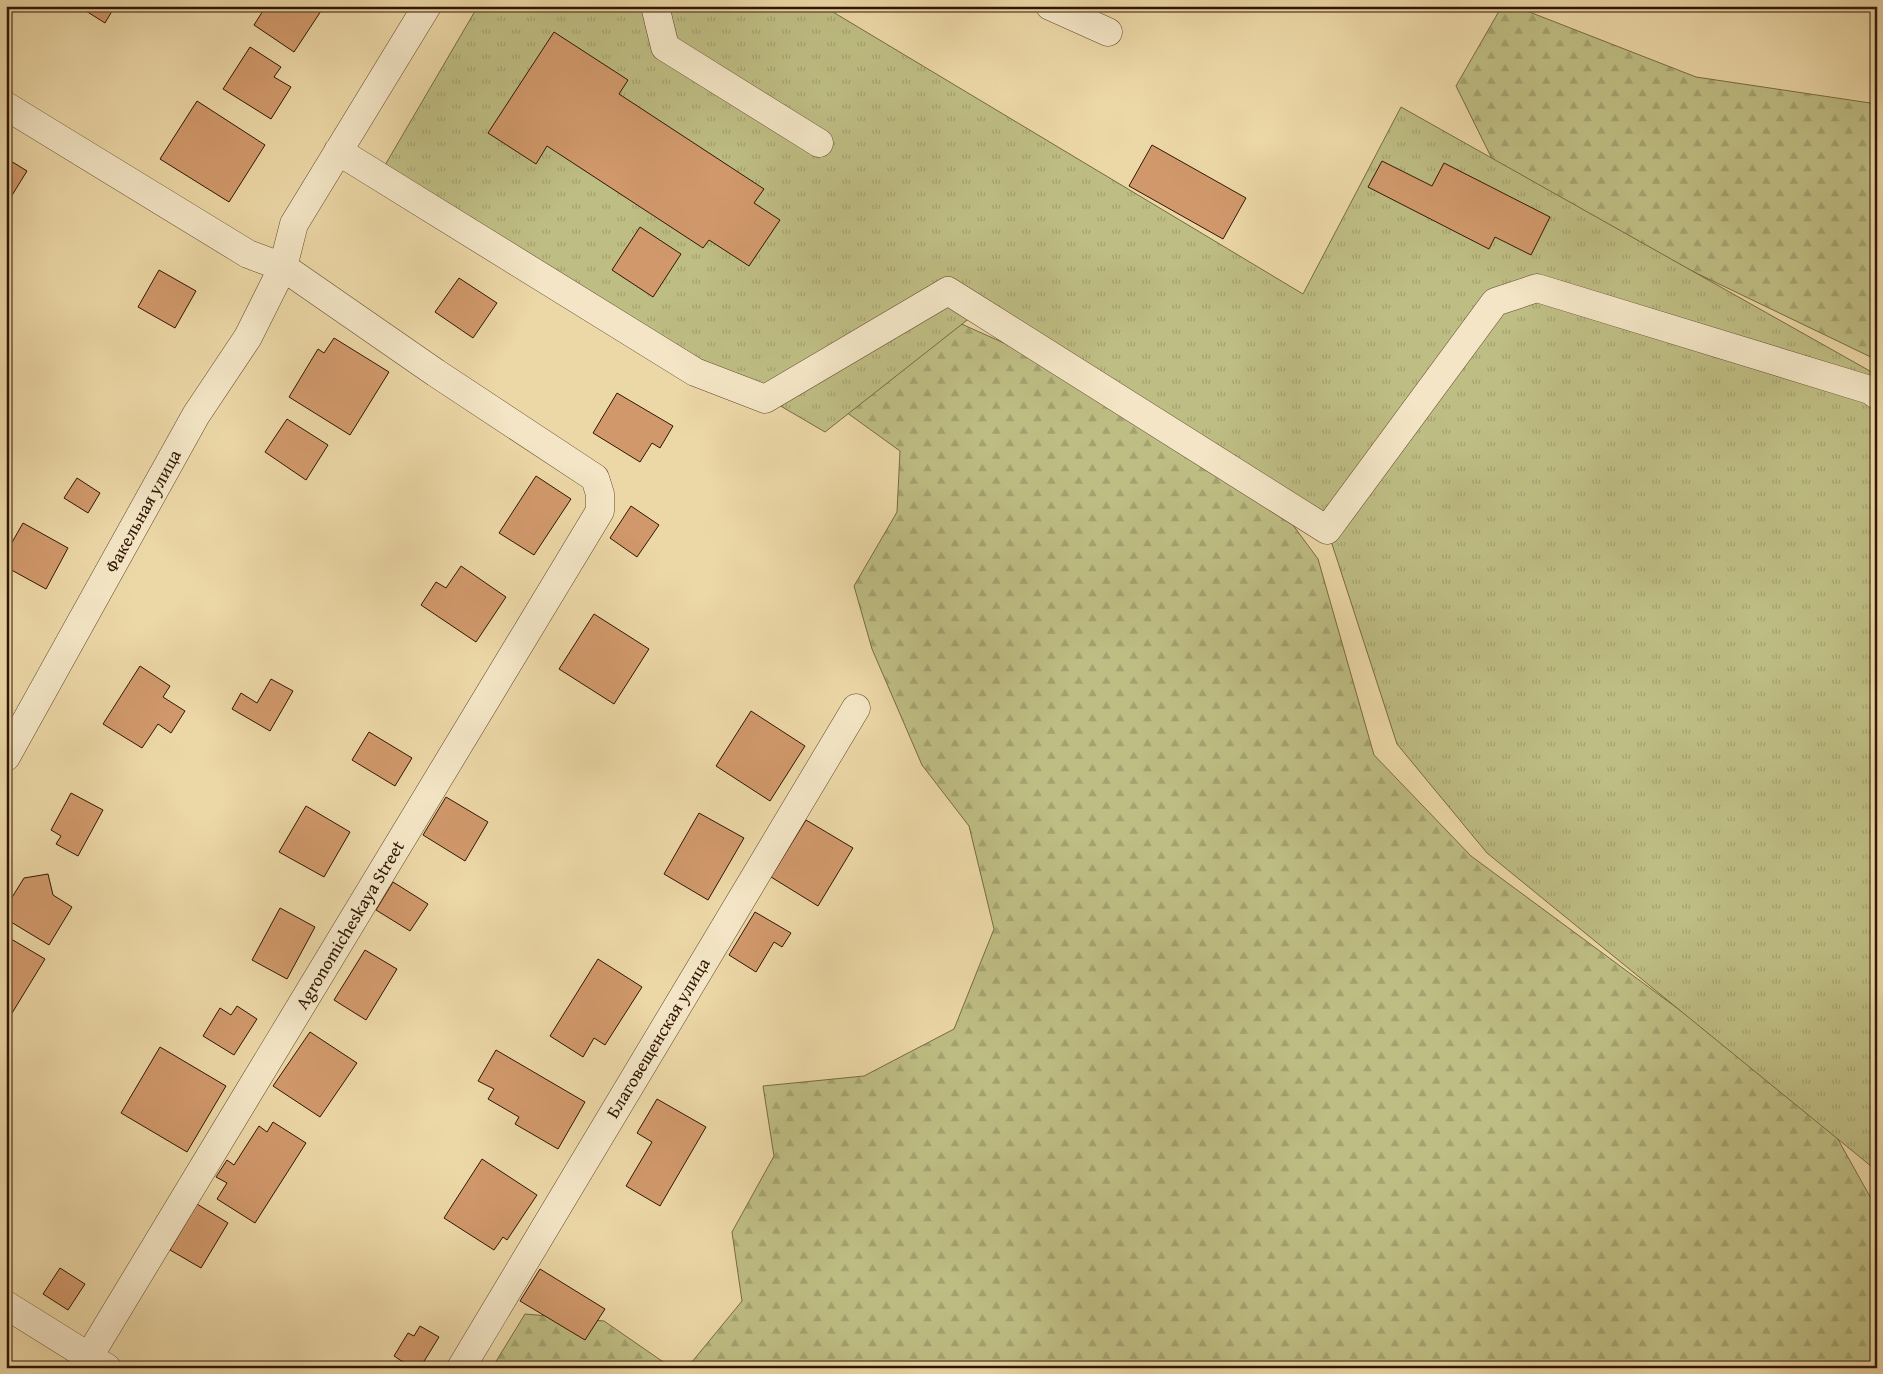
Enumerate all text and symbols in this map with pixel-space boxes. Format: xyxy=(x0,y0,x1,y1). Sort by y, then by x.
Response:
street label: Факельная улица xyxy=(97,444,188,577)
street label: Agronomicheskaya Street xyxy=(288,835,411,1014)
street label: Благовещенская улица xyxy=(599,952,717,1123)

